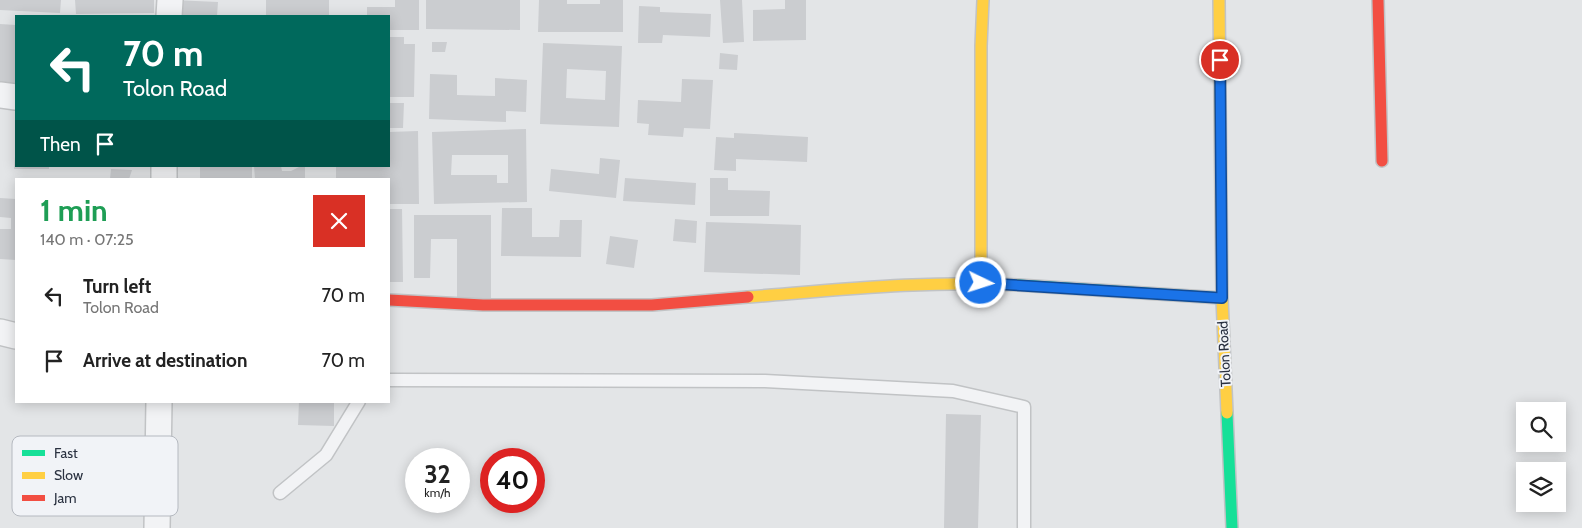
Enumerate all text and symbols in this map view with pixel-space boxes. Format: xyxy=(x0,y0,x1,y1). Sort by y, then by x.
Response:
text: 70 m xyxy=(123,32,204,75)
icon: left xyxy=(40,35,105,100)
pin xyxy=(1199,39,1241,81)
icon: arrive xyxy=(1206,46,1234,74)
text: Tolon Road xyxy=(123,75,227,102)
icon: arrive xyxy=(91,130,119,158)
text: Then xyxy=(40,133,81,156)
text: 1 min xyxy=(40,192,108,229)
button: close xyxy=(313,195,365,247)
text: 140 m · 07:25 xyxy=(40,230,134,249)
position arrow xyxy=(954,256,1006,308)
text: Turn left xyxy=(83,275,151,298)
icon: left xyxy=(40,282,68,310)
text: 70 m xyxy=(321,284,365,307)
text: Tolon Road xyxy=(83,298,159,317)
street label: Tolon Road xyxy=(1213,320,1235,388)
icon: arrive xyxy=(40,347,68,375)
text: Arrive at destination xyxy=(83,349,247,372)
text: 70 m xyxy=(321,349,365,372)
map controls xyxy=(1516,402,1566,512)
button: search xyxy=(1516,402,1566,452)
legend xyxy=(12,436,178,516)
text: Fast xyxy=(54,444,78,462)
speed limit sign: 40 xyxy=(480,448,545,513)
text: 32 xyxy=(424,459,451,489)
button: layers xyxy=(1516,462,1566,512)
text: Slow xyxy=(54,466,83,484)
text: km/h xyxy=(424,485,451,500)
text: Jam xyxy=(53,489,76,507)

